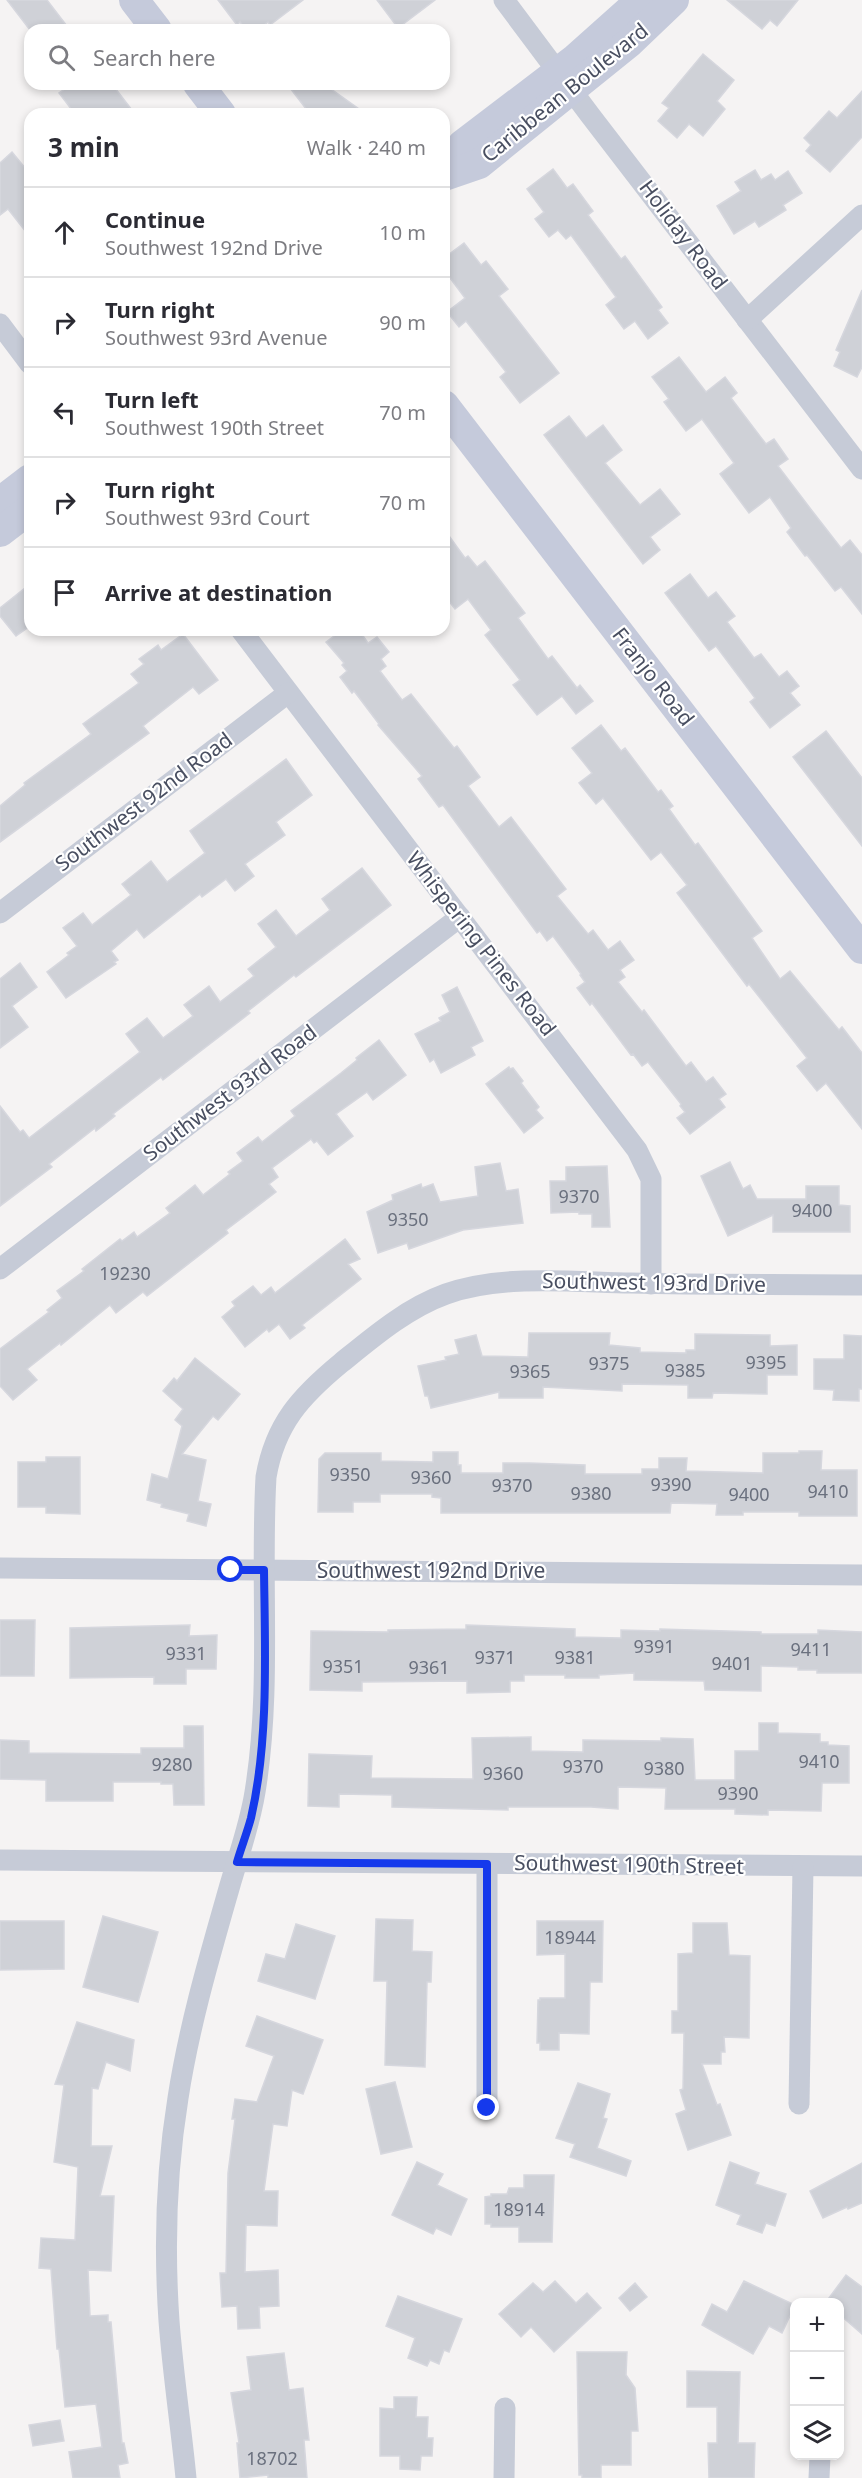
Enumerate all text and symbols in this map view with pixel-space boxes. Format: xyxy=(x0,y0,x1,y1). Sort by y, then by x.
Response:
street label: Caribbean Boulevard xyxy=(475,16,654,168)
search box xyxy=(24,24,450,90)
icon: search xyxy=(45,41,78,74)
text: Search here xyxy=(93,42,215,72)
text: 3 min xyxy=(48,129,120,165)
text: Walk · 240 m xyxy=(307,134,426,161)
street label: Holiday Road xyxy=(633,174,734,295)
text: Continue xyxy=(105,204,205,234)
icon: ahead xyxy=(48,216,81,249)
text: 10 m xyxy=(379,219,426,246)
text: Southwest 192nd Drive xyxy=(105,234,323,261)
text: Turn right xyxy=(105,294,215,324)
icon: right xyxy=(48,306,81,339)
text: 90 m xyxy=(379,309,426,336)
text: Southwest 93rd Avenue xyxy=(105,324,327,351)
text: Turn left xyxy=(105,384,199,414)
icon: left xyxy=(48,396,81,429)
text: 70 m xyxy=(379,399,426,426)
text: Southwest 190th Street xyxy=(105,414,324,441)
text: Turn right xyxy=(105,474,215,504)
icon: right xyxy=(48,486,81,519)
text: 70 m xyxy=(379,489,426,516)
text: Southwest 93rd Court xyxy=(105,504,310,531)
icon: arrive xyxy=(48,576,81,609)
text: Arrive at destination xyxy=(105,577,332,607)
street label: Franjo Road xyxy=(606,621,701,731)
street label: Southwest 92nd Road xyxy=(49,725,238,877)
street label: Whispering Pines Road xyxy=(401,845,563,1041)
street label: Southwest 93rd Road xyxy=(137,1018,322,1167)
house number: 9370 xyxy=(558,1184,600,1208)
house number: 9400 xyxy=(791,1198,833,1222)
house number: 9350 xyxy=(387,1207,429,1231)
house number: 19230 xyxy=(99,1261,151,1285)
street label: Southwest 193rd Drive xyxy=(542,1266,766,1298)
house number: 9395 xyxy=(745,1350,787,1374)
house number: 9375 xyxy=(588,1351,630,1375)
house number: 9385 xyxy=(664,1358,706,1382)
house number: 9365 xyxy=(509,1359,551,1383)
house number: 9350 xyxy=(329,1462,371,1486)
house number: 9360 xyxy=(410,1465,452,1489)
house number: 9390 xyxy=(650,1472,692,1496)
house number: 9370 xyxy=(491,1473,533,1497)
house number: 9410 xyxy=(807,1479,849,1503)
house number: 9380 xyxy=(570,1481,612,1505)
house number: 9400 xyxy=(728,1482,770,1506)
route start xyxy=(217,1556,243,1582)
street label: Southwest 192nd Drive xyxy=(317,1556,545,1584)
house number: 9391 xyxy=(633,1634,675,1658)
house number: 9411 xyxy=(790,1637,832,1661)
house number: 9331 xyxy=(165,1641,207,1665)
house number: 9371 xyxy=(474,1645,516,1669)
house number: 9381 xyxy=(554,1645,596,1669)
house number: 9401 xyxy=(711,1651,753,1675)
house number: 9351 xyxy=(322,1654,364,1678)
house number: 9361 xyxy=(408,1655,450,1679)
house number: 9410 xyxy=(798,1749,840,1773)
house number: 9280 xyxy=(151,1752,193,1776)
house number: 9370 xyxy=(562,1754,604,1778)
house number: 9380 xyxy=(643,1756,685,1780)
house number: 9360 xyxy=(482,1761,524,1785)
house number: 9390 xyxy=(717,1781,759,1805)
street label: Southwest 190th Street xyxy=(514,1848,745,1880)
house number: 18944 xyxy=(544,1925,596,1949)
route end xyxy=(473,2094,499,2120)
house number: 18914 xyxy=(493,2197,545,2221)
map controls xyxy=(790,2298,844,2460)
button: + xyxy=(790,2298,844,2352)
button: − xyxy=(790,2352,844,2406)
button: layers xyxy=(790,2406,844,2460)
house number: 18702 xyxy=(246,2446,298,2470)

